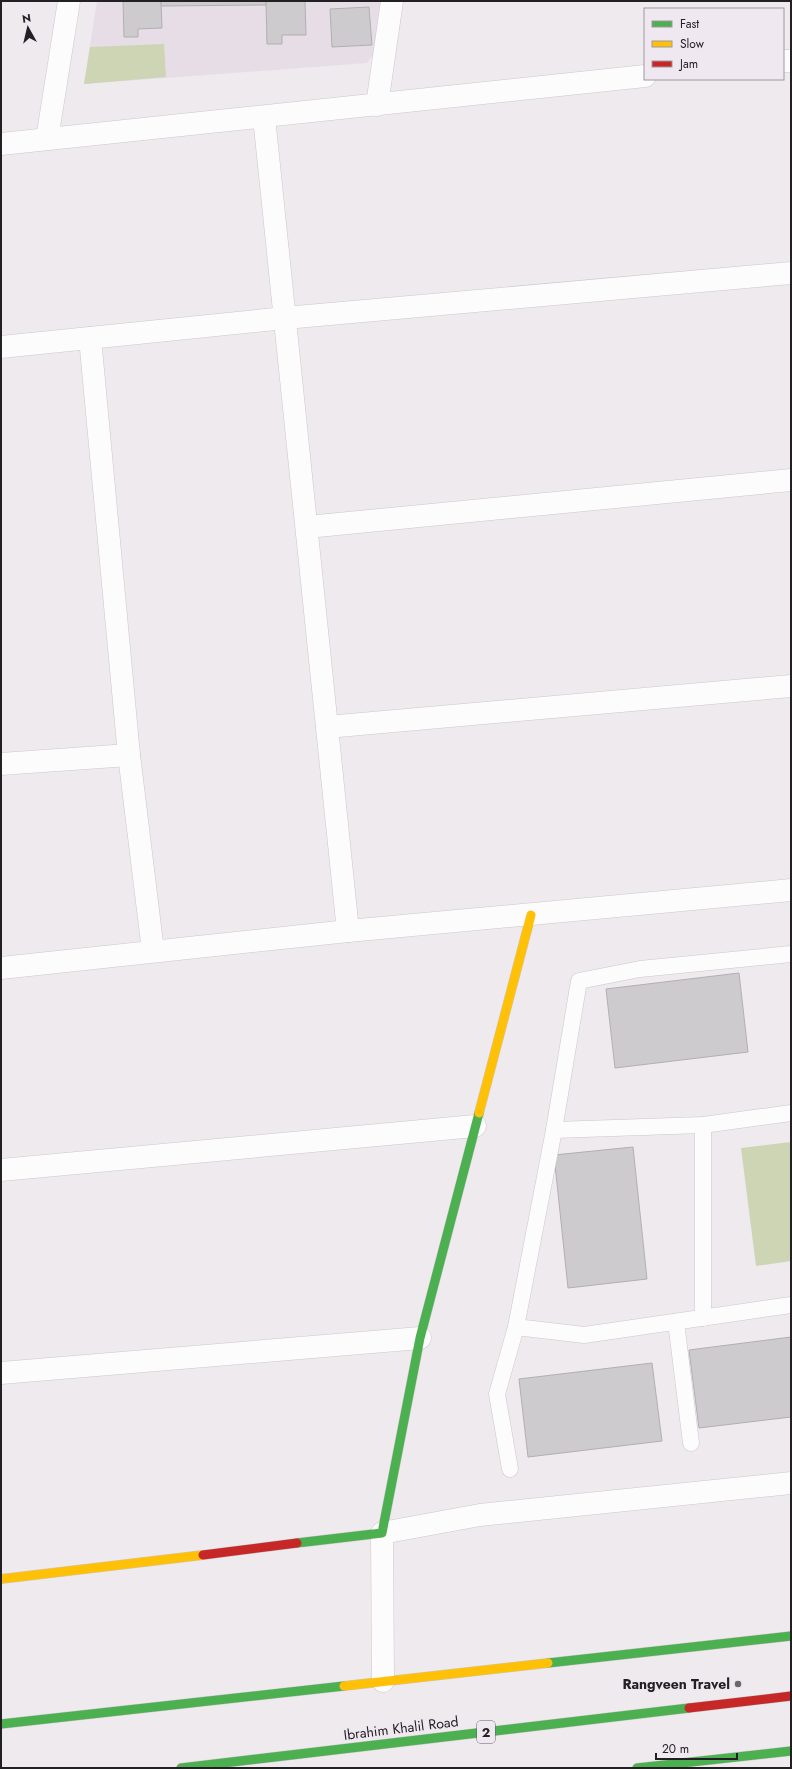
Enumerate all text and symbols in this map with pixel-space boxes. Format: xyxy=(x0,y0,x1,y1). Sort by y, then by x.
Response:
north arrow xyxy=(8,8,48,48)
legend xyxy=(644,8,784,80)
text: N xyxy=(21,10,32,27)
text: Fast xyxy=(680,15,699,33)
text: Slow xyxy=(680,35,705,53)
text: Jam xyxy=(678,55,698,73)
place label: Rangveen Travel xyxy=(622,1674,730,1694)
marker: Rangveen Travel xyxy=(733,1679,743,1689)
street label: Ibrahim Khalil Road xyxy=(342,1711,460,1745)
road number: 2 xyxy=(477,1721,495,1743)
scale bar xyxy=(656,1735,737,1761)
text: 20 m xyxy=(662,1740,689,1758)

